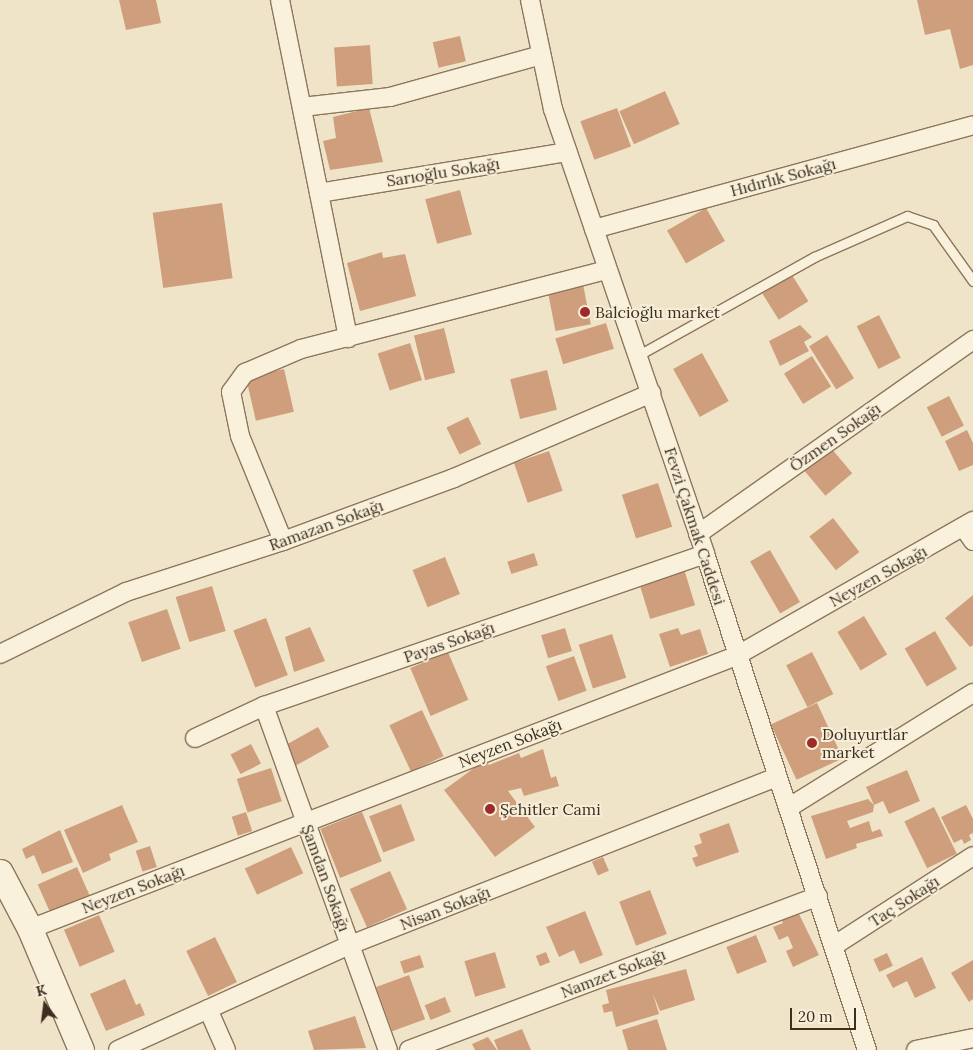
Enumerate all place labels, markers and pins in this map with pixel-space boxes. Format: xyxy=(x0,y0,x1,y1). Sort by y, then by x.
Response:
place label: Balcioğlu market xyxy=(595,302,720,322)
marker: Balcioğlu market xyxy=(579,306,591,318)
place label: Doluyurtlar market xyxy=(822,724,908,762)
marker: Doluyurtlar market xyxy=(806,737,818,749)
place label: Şehitler Cami xyxy=(500,799,601,819)
marker: Şehitler Cami xyxy=(484,803,496,815)

